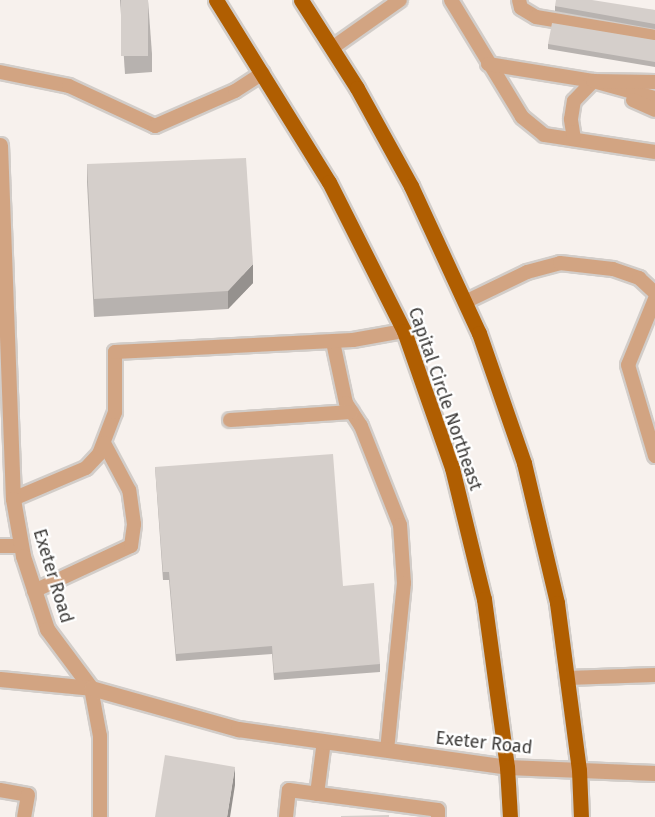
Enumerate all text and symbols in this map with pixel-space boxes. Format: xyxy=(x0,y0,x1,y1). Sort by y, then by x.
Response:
street label: Capital Circle Northeast xyxy=(403,305,487,493)
street label: Exeter Road xyxy=(28,526,78,626)
street label: Exeter Road xyxy=(435,727,533,759)

